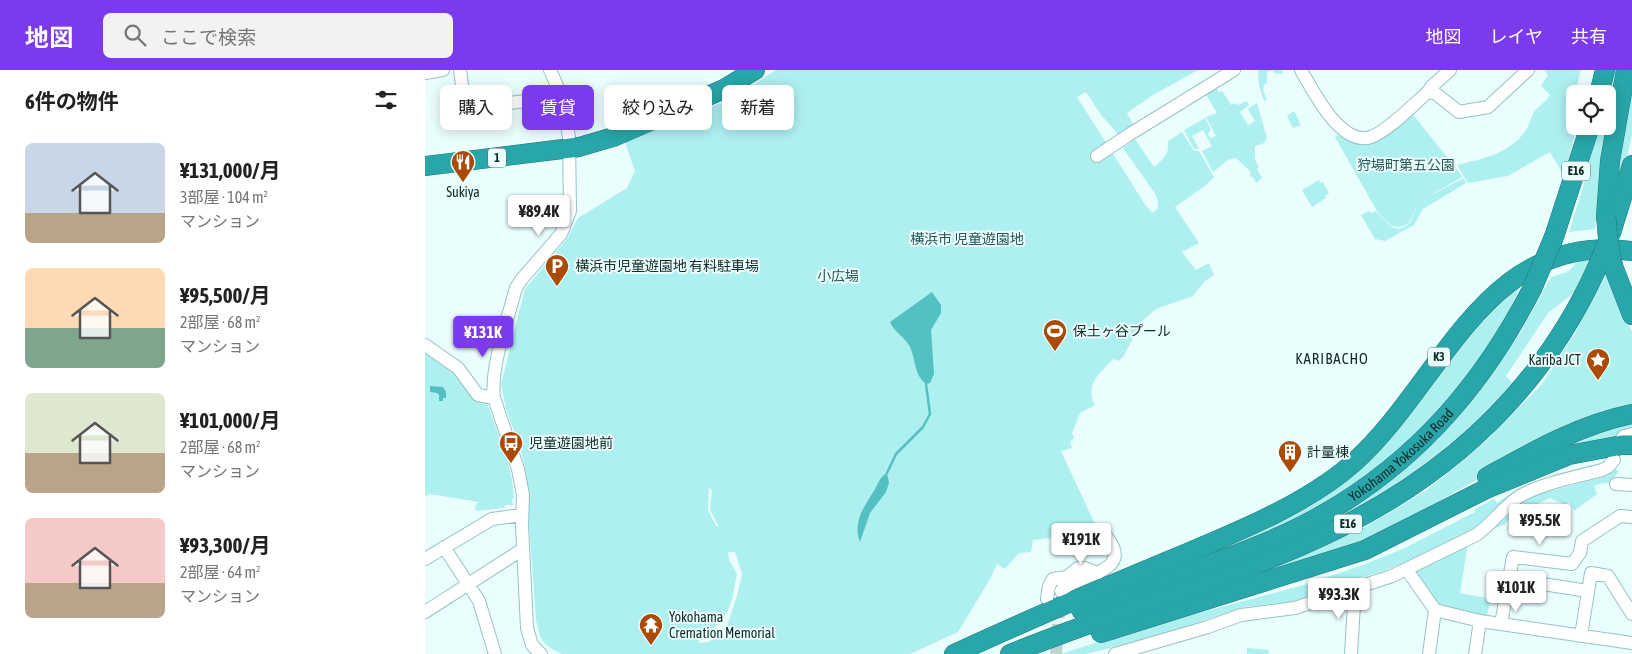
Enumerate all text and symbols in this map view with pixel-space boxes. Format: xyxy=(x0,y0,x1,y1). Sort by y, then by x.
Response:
search box xyxy=(103,13,453,58)
icon: search xyxy=(121,21,149,49)
text: 地図 xyxy=(25,24,73,51)
text: ここで検索 xyxy=(161,26,256,48)
text: 地図 xyxy=(1426,26,1462,47)
text: レイヤ xyxy=(1490,26,1543,47)
text: 共有 xyxy=(1571,26,1607,47)
chip: 購入 xyxy=(440,85,512,130)
chip: 賃貸 xyxy=(522,85,594,130)
chip: 絞り込み xyxy=(604,85,712,130)
chip: 新着 xyxy=(722,85,794,130)
map controls xyxy=(1566,85,1616,135)
button: locate xyxy=(1566,85,1616,135)
icon: filters xyxy=(372,86,400,114)
text: 6件の物件 xyxy=(25,89,119,113)
road number: 1 xyxy=(488,148,506,168)
restaurant icon: Sukiya xyxy=(450,149,476,183)
park label: 狩場町第五公園 xyxy=(1357,157,1455,173)
text: ¥131,000/月 xyxy=(180,158,280,182)
road number: E16 xyxy=(1562,162,1590,180)
icon: home xyxy=(65,163,125,223)
place label: Sukiya xyxy=(446,184,480,200)
text: 3部屋 · 104 m² xyxy=(180,188,268,206)
pin: ¥89.4K xyxy=(498,194,580,237)
text: ¥89.4K xyxy=(519,202,559,220)
text: マンション xyxy=(180,212,260,230)
park label: 横浜市 児童遊園地 xyxy=(910,231,1024,247)
parking icon: 横浜市児童遊園地 有料駐車場 xyxy=(544,253,570,287)
place label: 横浜市児童遊園地 有料駐車場 xyxy=(575,258,759,274)
park label: 小広場 xyxy=(817,268,859,284)
text: ¥95,500/月 xyxy=(180,283,271,307)
icon: home xyxy=(65,288,125,348)
text: 2部屋 · 68 m² xyxy=(180,313,261,331)
pin: ¥131K xyxy=(448,316,518,358)
sports icon: 保土ヶ谷プール xyxy=(1042,318,1068,352)
text: ¥131K xyxy=(464,323,502,341)
place label: 保土ヶ谷プール xyxy=(1073,323,1171,339)
text: マンション xyxy=(180,337,260,355)
place icon: Kariba JCT xyxy=(1585,347,1611,381)
road number: K3 xyxy=(1428,348,1450,366)
district label: KARIBACHO xyxy=(1295,350,1369,367)
place label: Kariba JCT xyxy=(1529,352,1581,368)
street label: Yokohama Yokosuka Road xyxy=(1346,405,1457,505)
text: ¥101,000/月 xyxy=(180,408,280,432)
icon: home xyxy=(65,413,125,473)
bus stop icon: 児童遊園地前 xyxy=(498,430,524,464)
place label: 児童遊園地前 xyxy=(529,435,613,451)
text: 2部屋 · 68 m² xyxy=(180,438,261,456)
building icon: 計量棟 xyxy=(1277,439,1303,473)
place label: 計量棟 xyxy=(1307,444,1349,460)
text: マンション xyxy=(180,462,260,480)
pin: ¥95.5K xyxy=(1499,504,1581,546)
text: ¥95.5K xyxy=(1520,511,1560,529)
road number: E16 xyxy=(1334,514,1362,534)
pin: ¥191K xyxy=(1046,522,1116,565)
text: ¥191K xyxy=(1062,530,1100,548)
text: ¥93,300/月 xyxy=(180,533,271,557)
icon: home xyxy=(65,538,125,598)
text: 2部屋 · 64 m² xyxy=(180,563,261,581)
pin: ¥101K xyxy=(1481,570,1551,613)
pin: ¥93.3K xyxy=(1298,578,1380,620)
text: ¥101K xyxy=(1497,578,1535,596)
text: ¥93.3K xyxy=(1319,585,1359,603)
text: マンション xyxy=(180,587,260,605)
place label: Yokohama Cremation Memorial xyxy=(669,609,775,641)
temple icon: Yokohama Cremation Memorial xyxy=(638,612,664,646)

